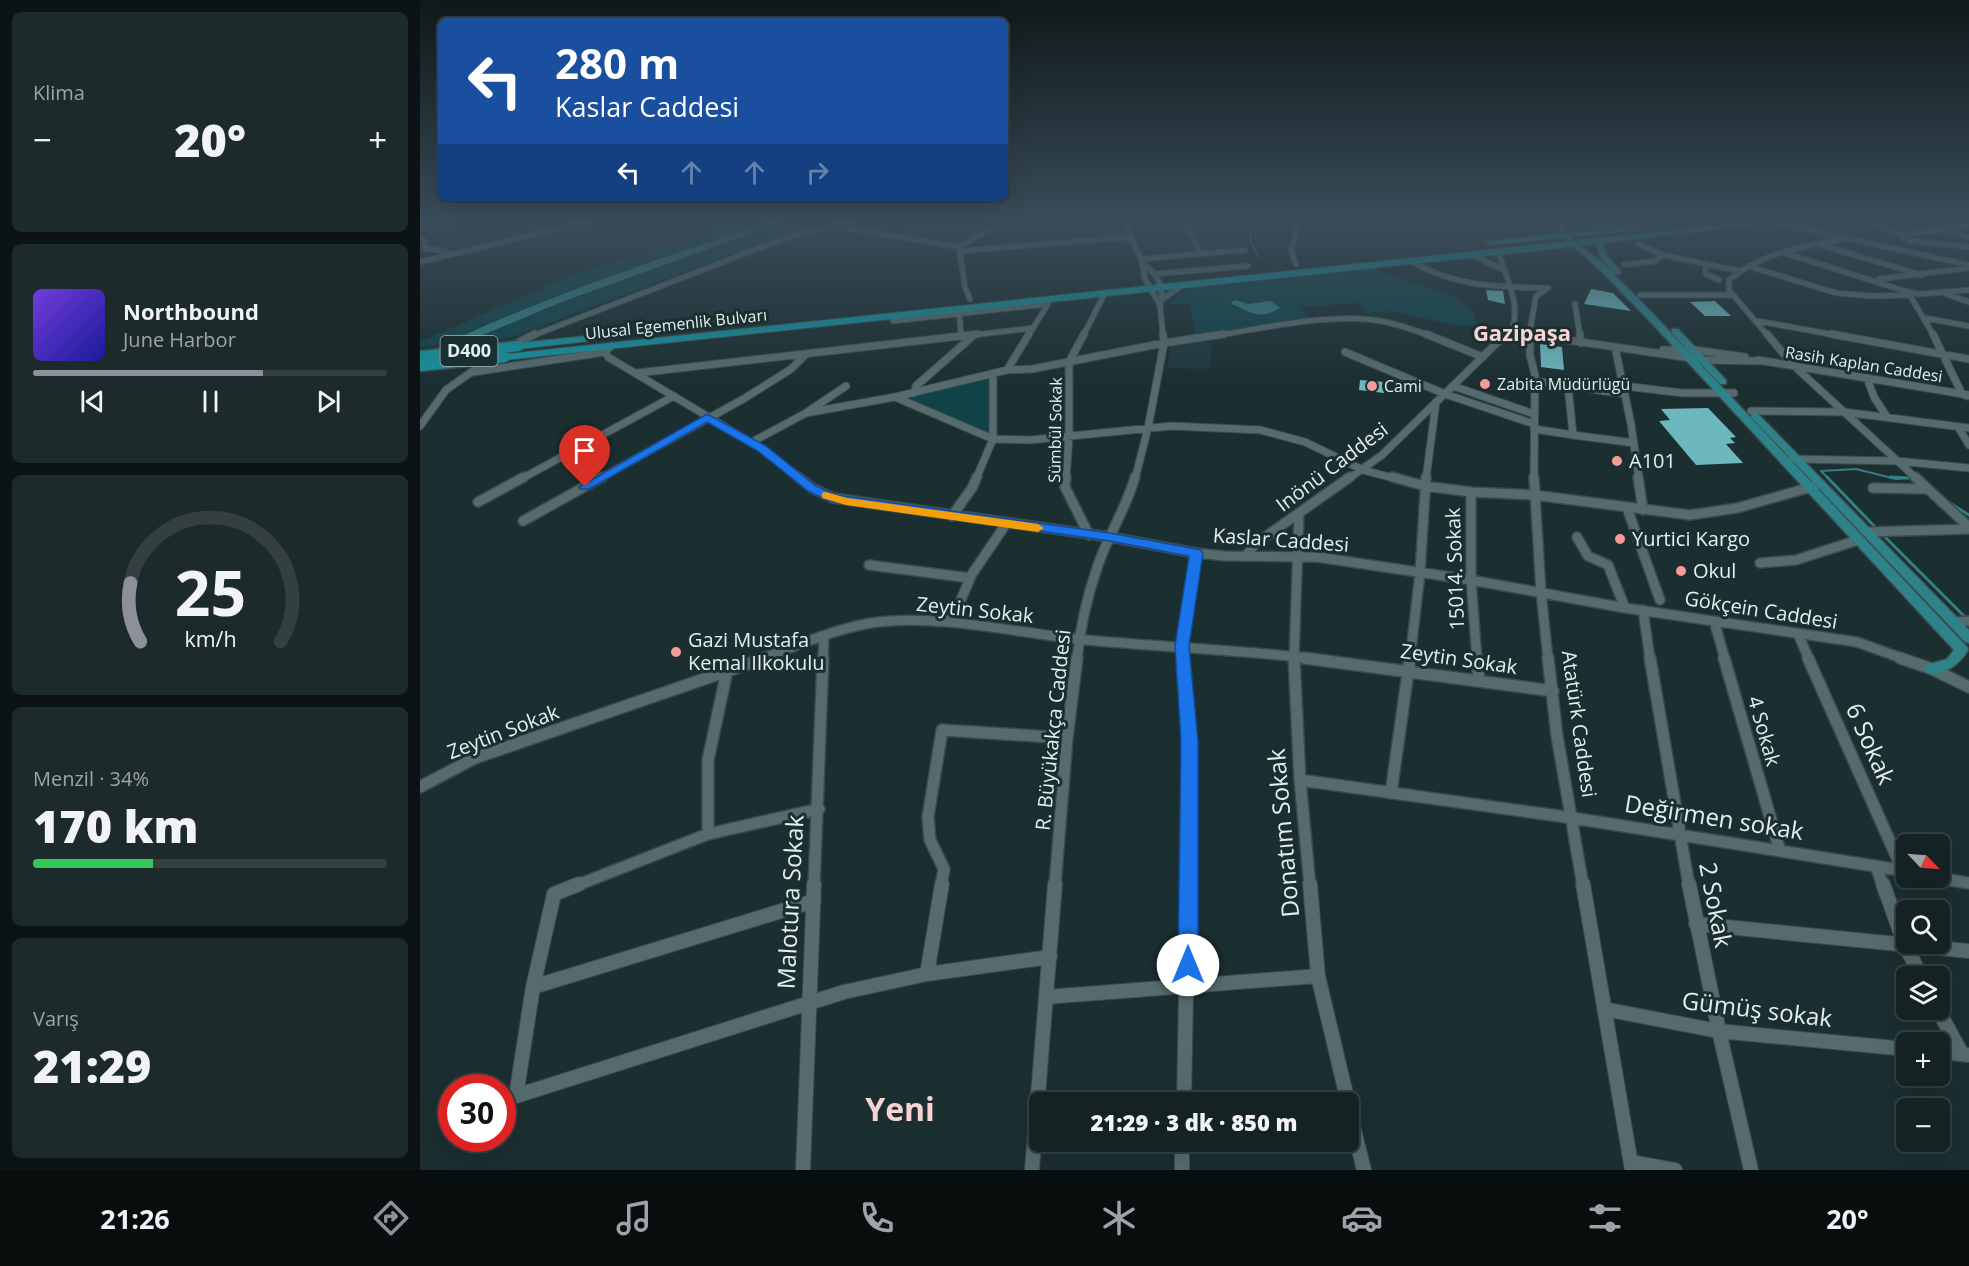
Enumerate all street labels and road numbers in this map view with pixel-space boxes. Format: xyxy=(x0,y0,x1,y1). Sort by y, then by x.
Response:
street label: Ulusal Egemenlik Bulvarı xyxy=(584,304,768,344)
road number: D400 xyxy=(440,336,498,366)
street label: Rasih Kaplan Caddesi xyxy=(1784,341,1944,387)
street label: Sümbül Sokak xyxy=(1043,377,1067,483)
street label: Inönü Caddesi xyxy=(1270,416,1393,518)
street label: 15014. Sokak xyxy=(1439,507,1470,631)
street label: Kaslar Caddesi xyxy=(1212,521,1350,558)
street label: Gökçein Caddesi xyxy=(1683,584,1839,635)
street label: Zeytin Sokak xyxy=(915,590,1035,629)
street label: R. Büyükakça Caddesi xyxy=(1029,628,1077,832)
street label: Zeytin Sokak xyxy=(1399,637,1520,680)
street label: Atatürk Caddesi xyxy=(1556,649,1603,799)
street label: 4 Sokak xyxy=(1742,693,1787,770)
street label: 6 Sokak xyxy=(1839,697,1904,790)
street label: Zeytin Sokak xyxy=(443,698,563,765)
street label: Donatım Sokak xyxy=(1259,747,1306,919)
street label: Değirmen sokak xyxy=(1622,786,1807,847)
street label: Malotura Sokak xyxy=(768,814,811,990)
street label: 2 Sokak xyxy=(1692,859,1741,951)
street label: Gümüş sokak xyxy=(1680,983,1835,1034)

